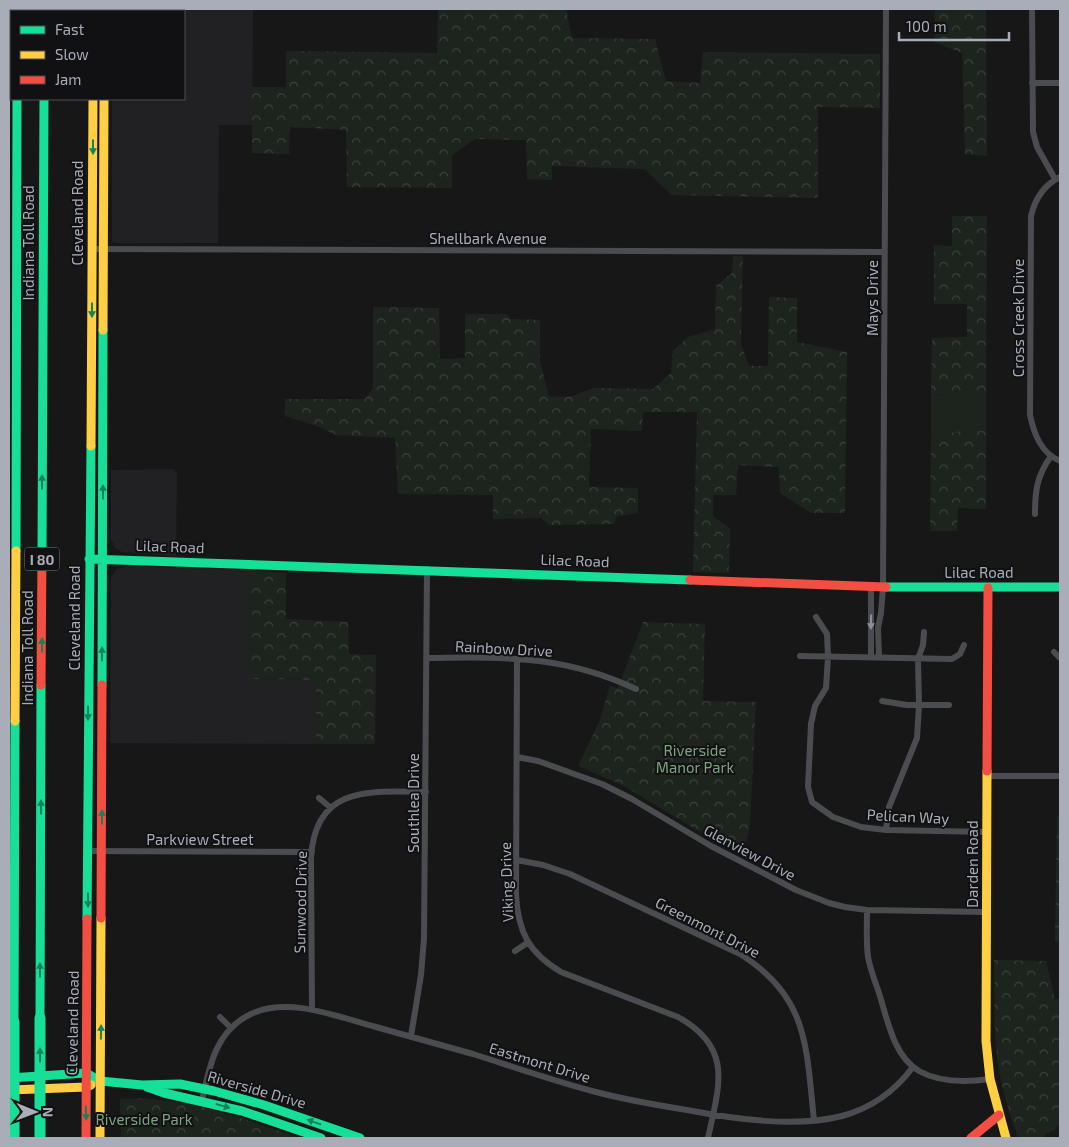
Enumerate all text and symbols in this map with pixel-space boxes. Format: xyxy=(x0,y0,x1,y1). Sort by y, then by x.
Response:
legend xyxy=(10,10,185,100)
scale bar xyxy=(899,10,1009,42)
text: 100 m xyxy=(906,17,947,35)
text: Fast xyxy=(55,20,85,38)
text: Slow xyxy=(55,45,89,63)
text: Jam xyxy=(55,70,81,88)
one-way arrow xyxy=(89,140,97,156)
street label: Cleveland Road xyxy=(68,161,86,265)
street label: Indiana Toll Road xyxy=(19,185,37,301)
street label: Shellbark Avenue xyxy=(429,229,547,247)
street label: Cross Creek Drive xyxy=(1009,259,1027,377)
street label: Mays Drive xyxy=(863,260,881,336)
one-way arrow xyxy=(88,302,96,318)
one-way arrow xyxy=(38,474,46,490)
one-way arrow xyxy=(99,484,107,500)
street label: Lilac Road xyxy=(135,536,205,556)
road number: I 80 xyxy=(24,548,60,570)
street label: Lilac Road xyxy=(540,550,610,570)
street label: Lilac Road xyxy=(944,563,1014,581)
street label: Cleveland Road xyxy=(65,566,83,670)
street label: Indiana Toll Road xyxy=(18,590,36,706)
one-way arrow xyxy=(867,614,875,630)
one-way arrow xyxy=(38,636,46,652)
street label: Rainbow Drive xyxy=(455,636,553,660)
one-way arrow xyxy=(98,646,106,662)
one-way arrow xyxy=(84,705,92,721)
park label: Riverside Manor Park xyxy=(656,741,735,776)
street label: Southlea Drive xyxy=(404,753,422,853)
one-way arrow xyxy=(37,799,45,815)
street label: Pelican Way xyxy=(866,805,950,827)
one-way arrow xyxy=(98,809,106,825)
street label: Glenview Drive xyxy=(701,820,799,884)
street label: Darden Road xyxy=(963,820,981,908)
street label: Parkview Street xyxy=(146,830,254,848)
street label: Viking Drive xyxy=(496,842,516,922)
street label: Sunwood Drive xyxy=(290,851,310,953)
one-way arrow xyxy=(84,892,92,908)
street label: Greenmont Drive xyxy=(653,893,763,961)
one-way arrow xyxy=(36,961,44,977)
street label: Cleveland Road xyxy=(62,970,82,1076)
one-way arrow xyxy=(97,1024,105,1040)
street label: Eastmont Drive xyxy=(487,1038,593,1086)
one-way arrow xyxy=(36,1046,44,1062)
street label: Riverside Drive xyxy=(206,1066,308,1112)
north arrow xyxy=(10,1087,60,1137)
one-way arrow xyxy=(215,1102,230,1110)
one-way arrow xyxy=(82,1105,90,1121)
text: N xyxy=(40,1107,57,1117)
park label: Riverside Park xyxy=(96,1110,193,1128)
one-way arrow xyxy=(306,1118,321,1126)

